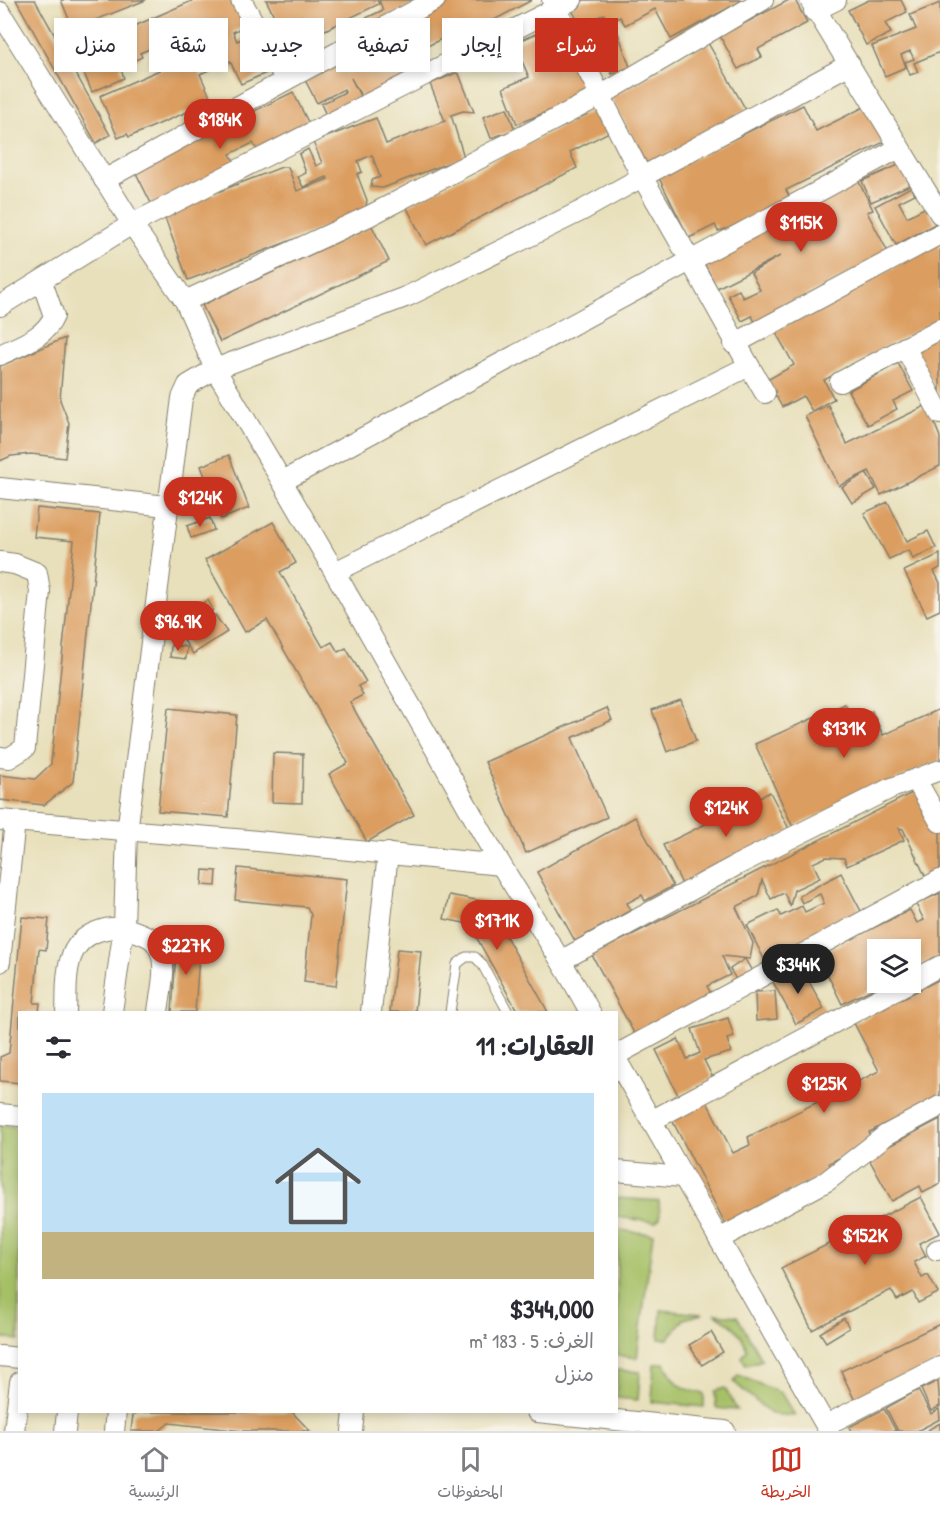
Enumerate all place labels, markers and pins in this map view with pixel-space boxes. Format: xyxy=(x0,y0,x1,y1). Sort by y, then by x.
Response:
pin: $184K xyxy=(178,99,262,150)
pin: $115K xyxy=(759,202,843,253)
pin: $124K xyxy=(158,477,242,528)
pin: $96.9K xyxy=(129,601,227,652)
pin: $131K xyxy=(802,708,886,759)
pin: $124K xyxy=(684,787,768,838)
pin: $171K xyxy=(455,900,539,951)
pin: $227K xyxy=(144,925,228,976)
pin: $344K xyxy=(756,944,840,995)
pin: $125K xyxy=(782,1063,866,1114)
pin: $152K xyxy=(823,1215,907,1266)

